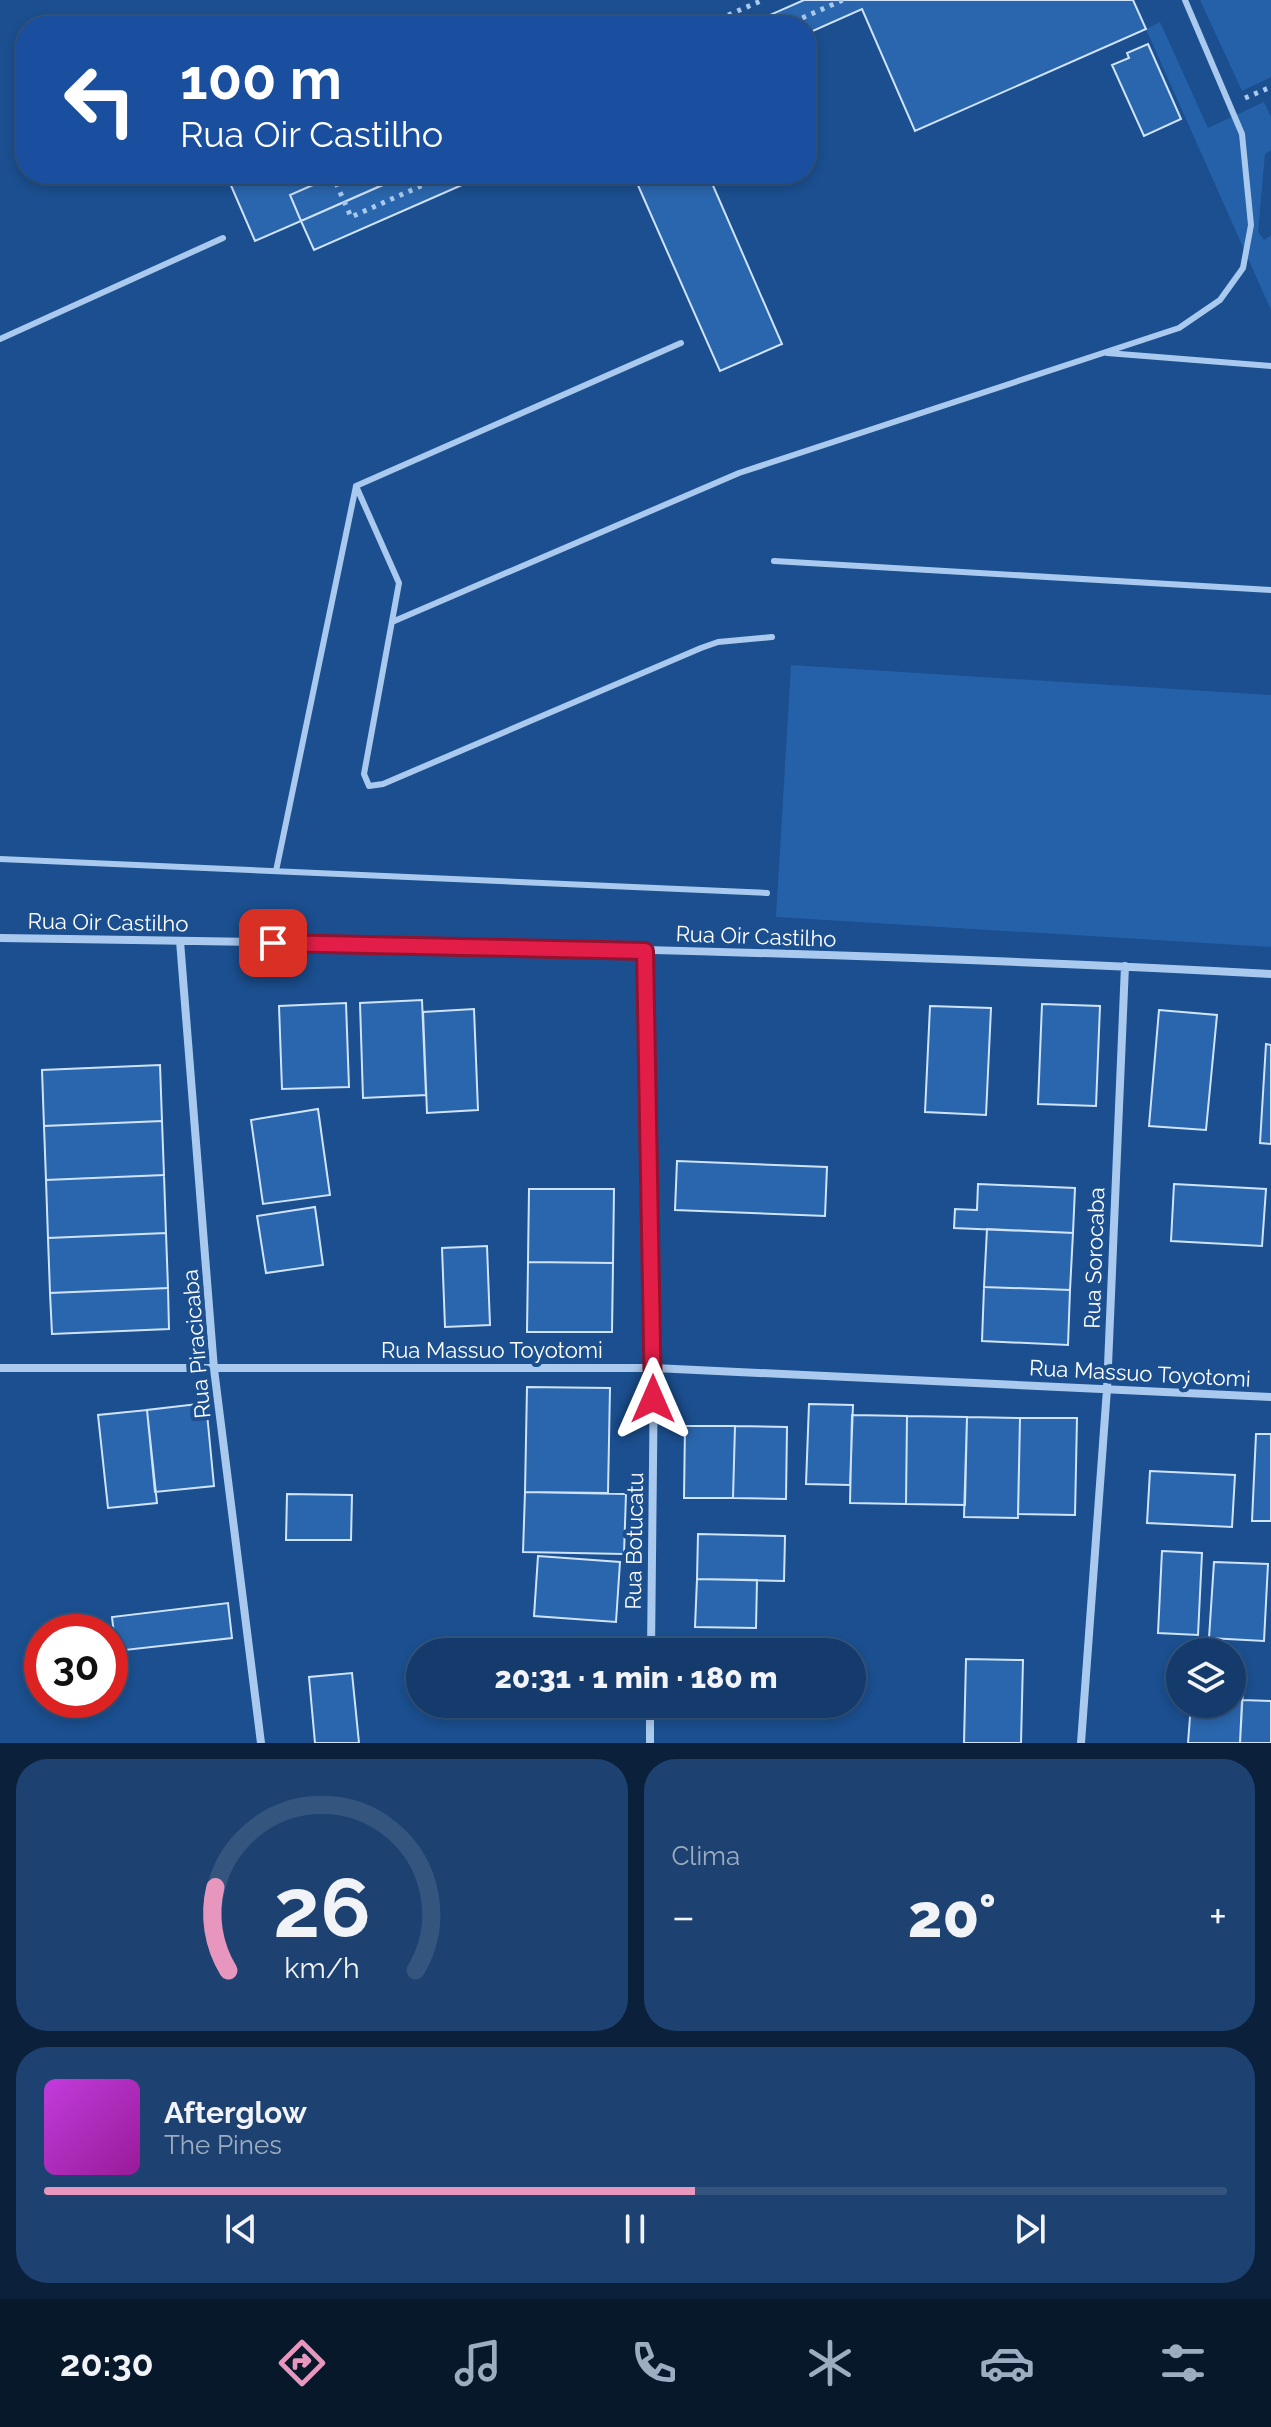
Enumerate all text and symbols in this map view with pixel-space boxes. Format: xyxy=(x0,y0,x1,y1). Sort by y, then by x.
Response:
text: 100 m xyxy=(180,46,342,112)
icon: left xyxy=(48,48,152,152)
text: Rua Oir Castilho xyxy=(180,113,443,155)
street label: Rua Oir Castilho xyxy=(27,908,189,936)
pin xyxy=(239,909,307,977)
street label: Rua Oir Castilho xyxy=(675,920,837,952)
icon: arrive xyxy=(251,921,295,965)
street label: Rua Sorocaba xyxy=(1079,1187,1109,1329)
street label: Rua Piracicaba xyxy=(177,1268,215,1420)
street label: Rua Massuo Toyotomi xyxy=(381,1337,603,1363)
street label: Rua Massuo Toyotomi xyxy=(1029,1354,1251,1392)
position arrow xyxy=(611,1357,695,1441)
street label: Rua Botucatu xyxy=(620,1472,648,1610)
speed limit sign: 30 xyxy=(24,1614,128,1718)
map controls xyxy=(1166,1638,1246,1718)
button: layers xyxy=(1166,1638,1246,1718)
text: 20:31 · 1 min · 180 m xyxy=(494,1660,778,1695)
text: Clima xyxy=(672,1841,740,1871)
text: 26 xyxy=(273,1859,370,1956)
text: 20° xyxy=(908,1881,996,1951)
text: − xyxy=(672,1891,695,1942)
text: + xyxy=(1209,1891,1227,1942)
text: km/h xyxy=(284,1951,359,1985)
text: Afterglow xyxy=(164,2095,307,2130)
text: The Pines xyxy=(164,2130,282,2160)
icon: previous xyxy=(219,2207,263,2251)
icon: pause xyxy=(613,2207,657,2251)
icon: next xyxy=(1008,2207,1052,2251)
icon: directions xyxy=(274,2335,330,2391)
icon: music xyxy=(450,2335,506,2391)
icon: phone xyxy=(626,2335,682,2391)
icon: climate xyxy=(802,2335,858,2391)
icon: car xyxy=(979,2335,1035,2391)
icon: filters xyxy=(1155,2335,1211,2391)
text: 20:30 xyxy=(60,2342,154,2384)

